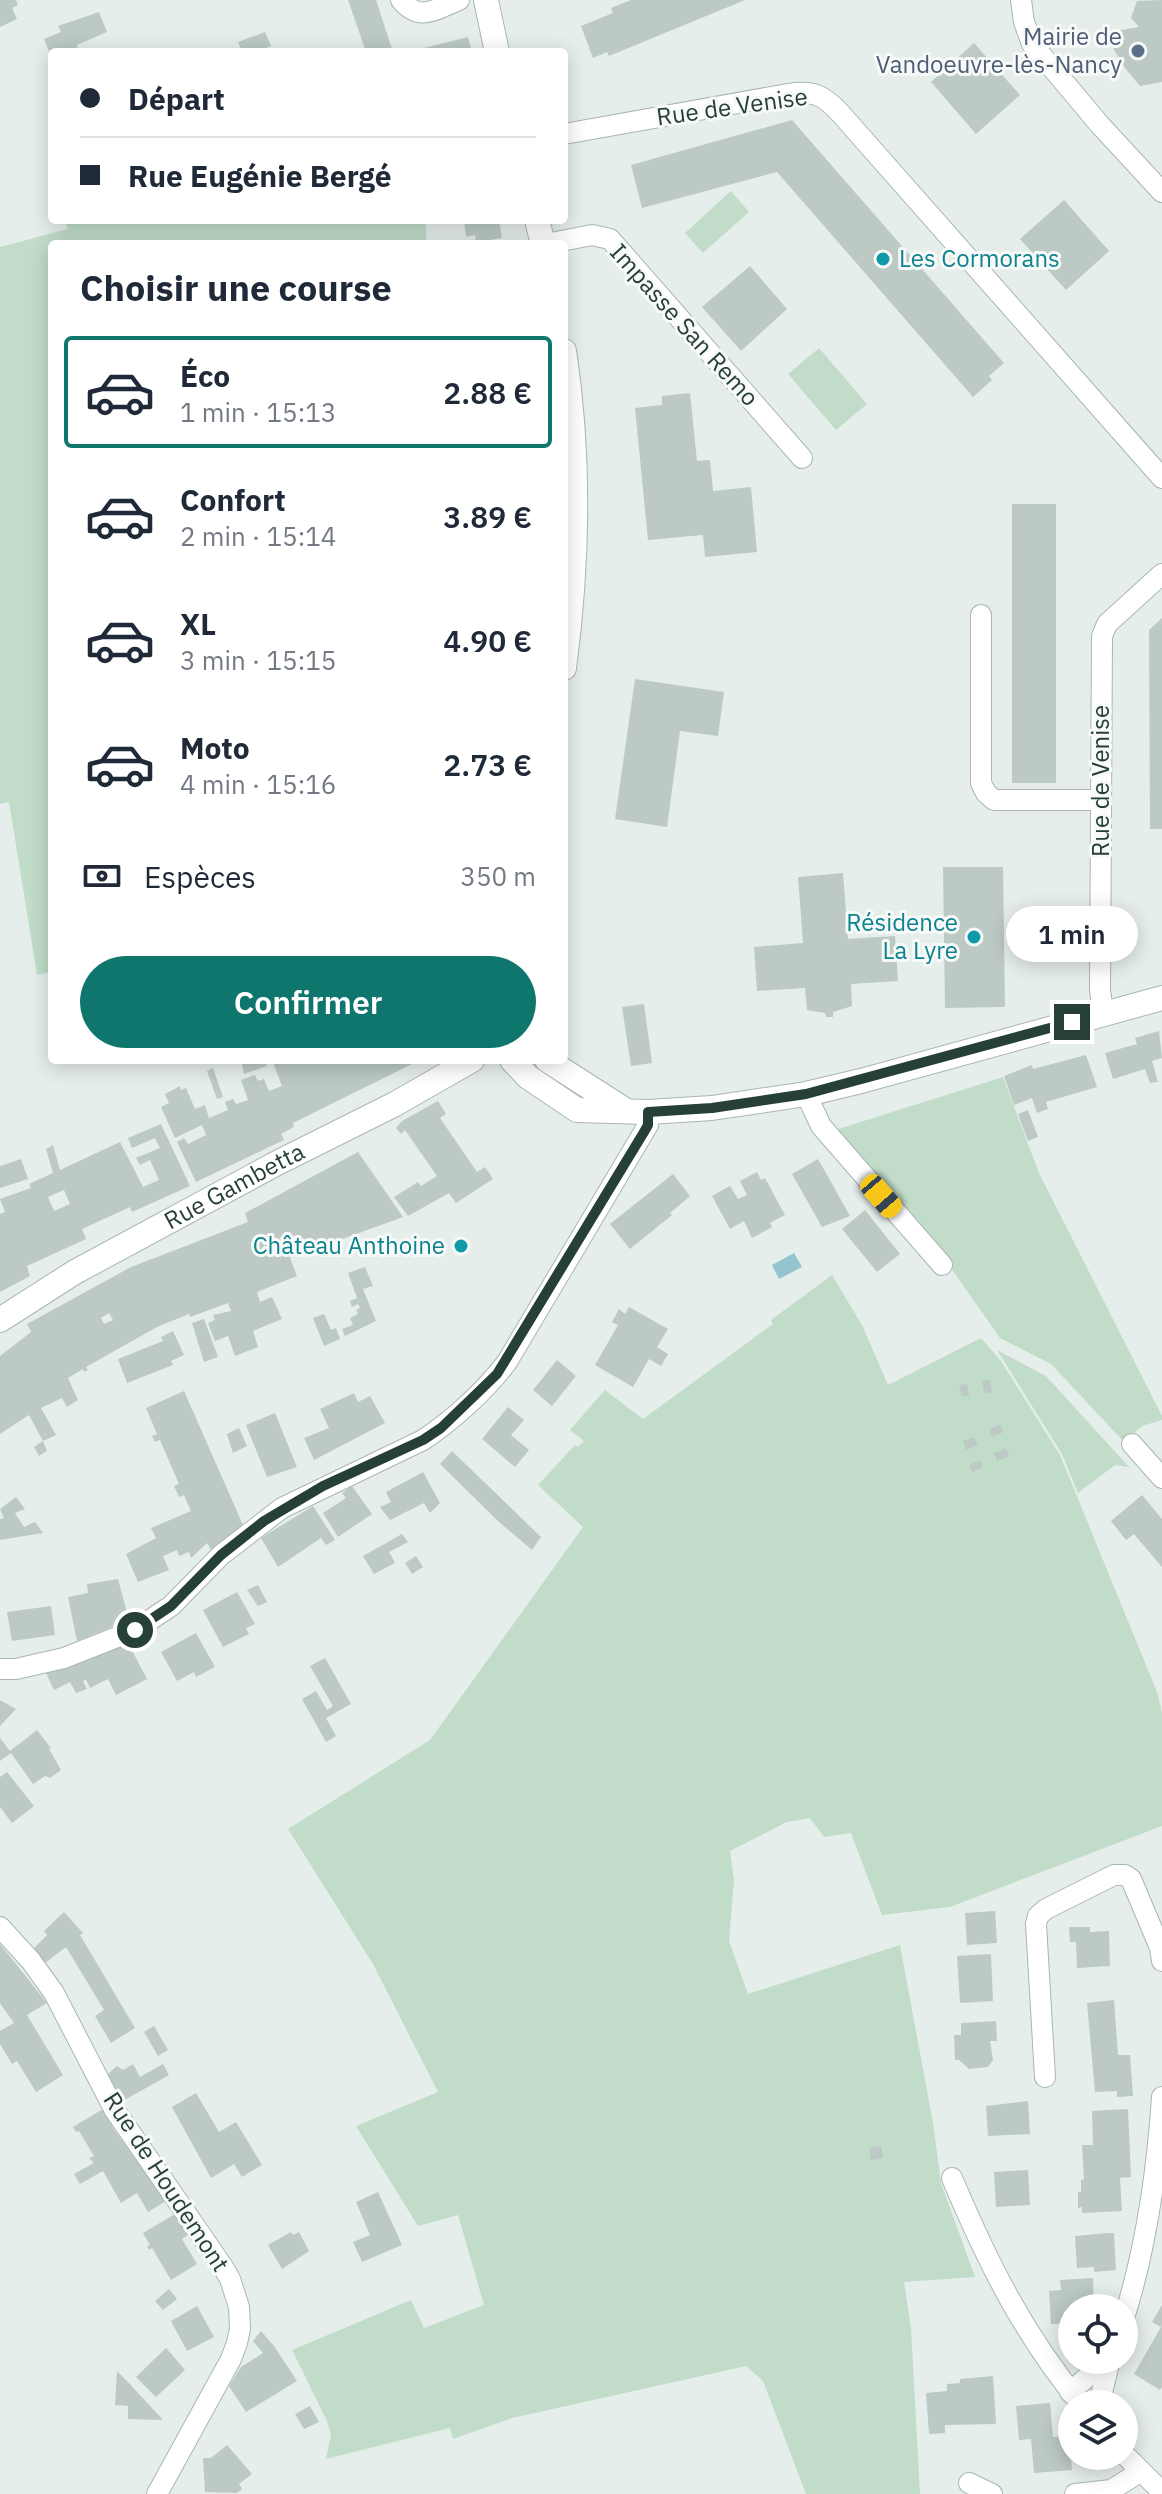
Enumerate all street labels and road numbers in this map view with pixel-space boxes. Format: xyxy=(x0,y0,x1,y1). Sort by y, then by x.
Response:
street label: Rue de Venise xyxy=(654,80,809,132)
street label: Impasse San Remo xyxy=(603,236,766,412)
street label: Rue de Venise xyxy=(1084,705,1116,857)
street label: Rue Gambetta xyxy=(158,1135,310,1236)
street label: Rue de Houdemont xyxy=(97,2085,237,2277)

